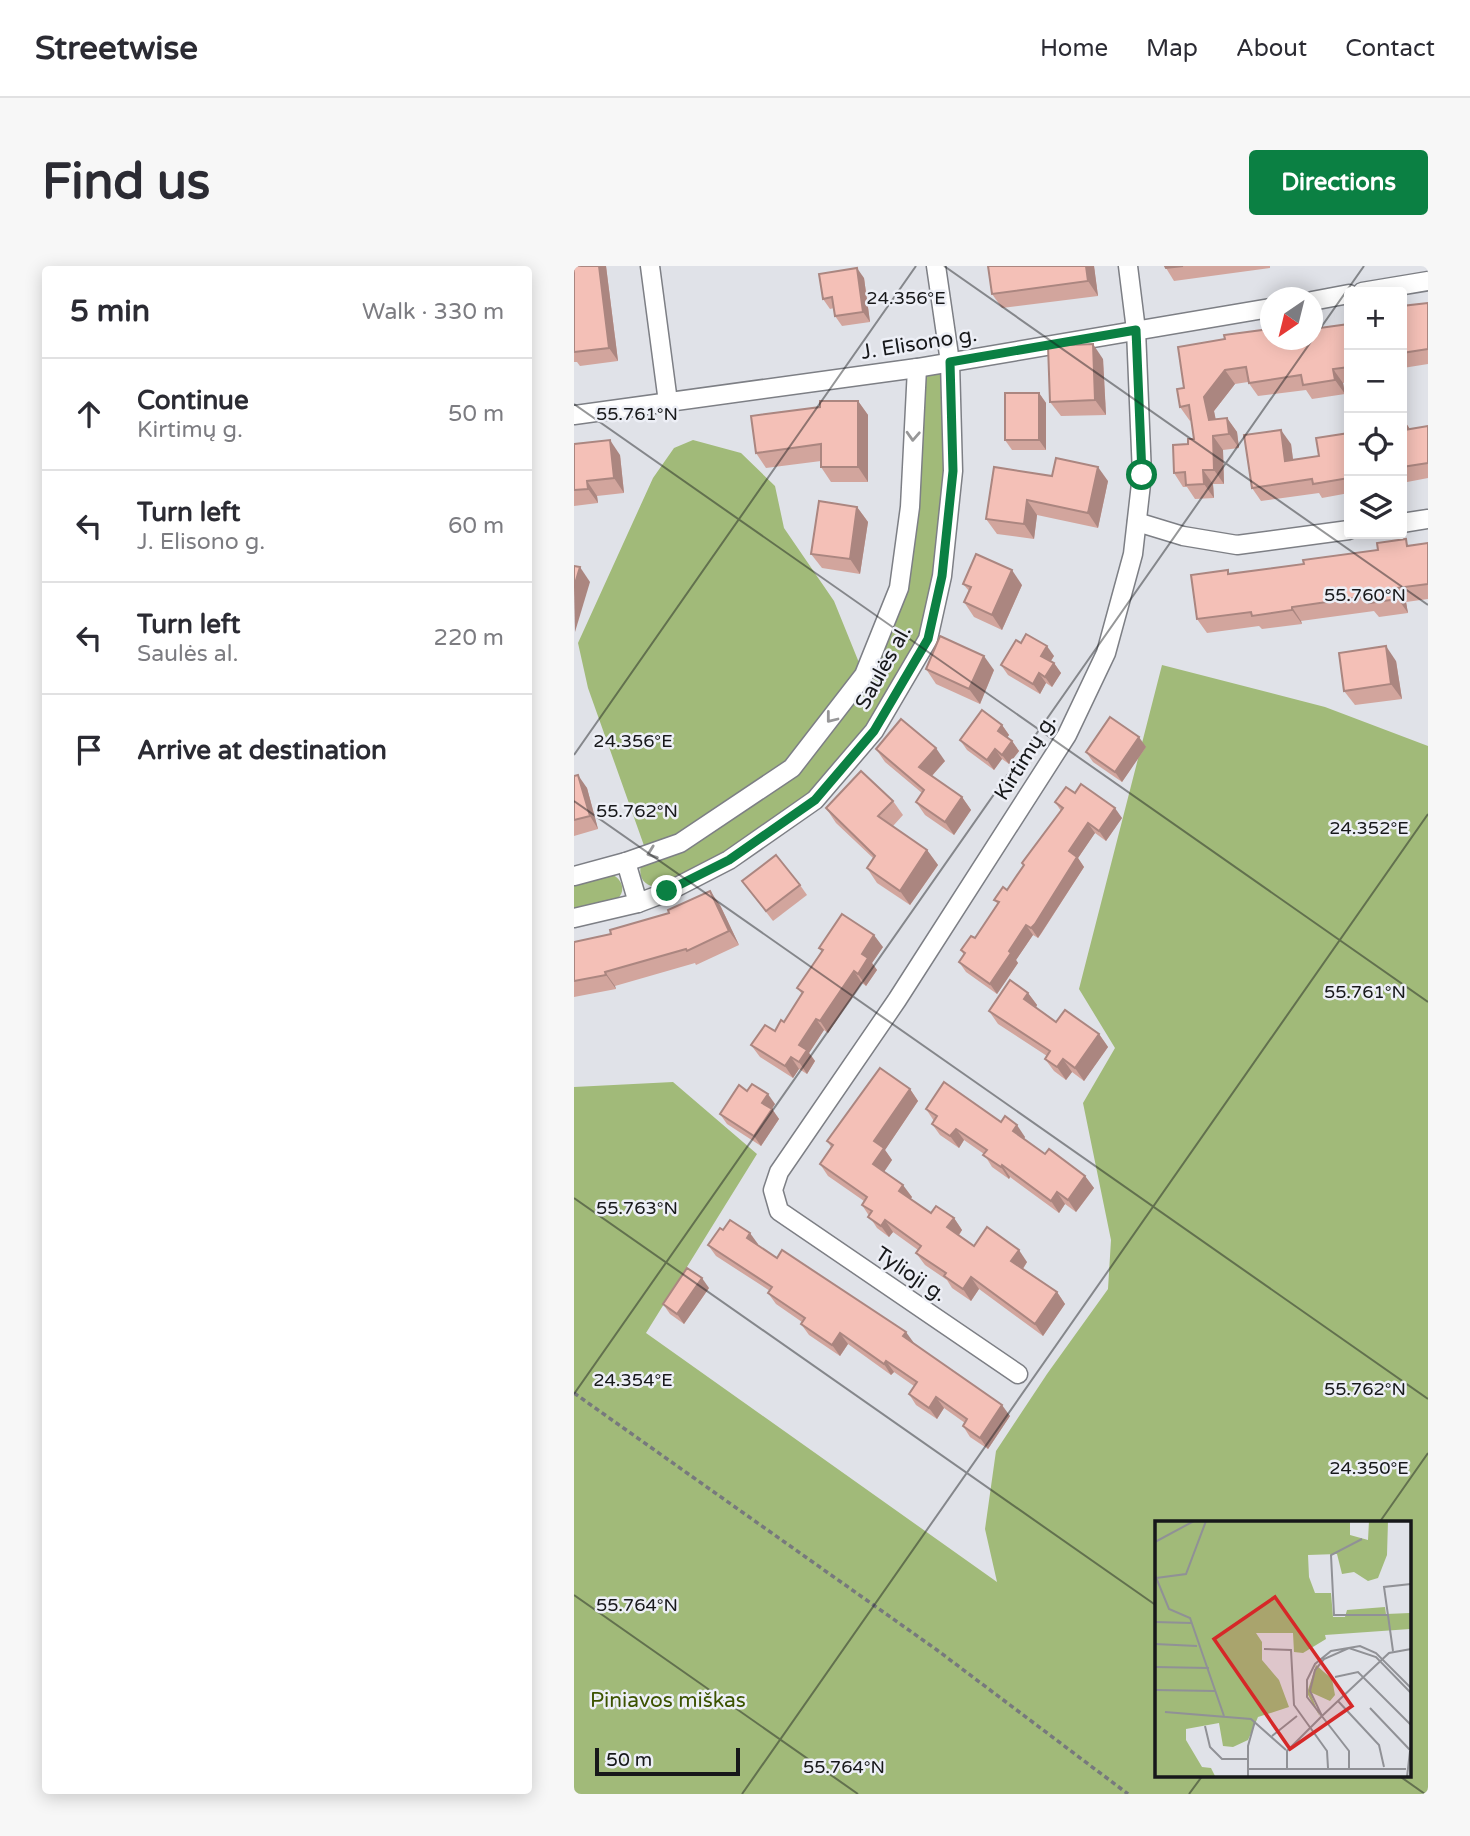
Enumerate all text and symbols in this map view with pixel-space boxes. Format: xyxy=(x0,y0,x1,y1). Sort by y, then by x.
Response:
text: Streetwise xyxy=(35,29,198,68)
text: Home xyxy=(1040,34,1108,63)
text: Map xyxy=(1146,34,1198,63)
text: About xyxy=(1236,34,1307,63)
text: Contact xyxy=(1345,34,1435,63)
button: Directions xyxy=(1249,150,1428,215)
text: Find us xyxy=(42,153,210,212)
text: 24.356°E xyxy=(866,287,946,309)
north arrow xyxy=(1260,287,1323,350)
map controls xyxy=(1344,287,1407,539)
button: + xyxy=(1344,287,1407,350)
text: 5 min xyxy=(70,293,150,330)
text: Walk · 330 m xyxy=(362,298,504,326)
street label: J. Elisono g. xyxy=(859,322,979,365)
button: − xyxy=(1344,350,1407,413)
text: Continue xyxy=(137,385,249,416)
icon: ahead xyxy=(70,395,108,433)
text: 50 m xyxy=(448,400,504,428)
text: 55.761°N xyxy=(596,403,678,425)
button: locate xyxy=(1344,413,1407,476)
text: Kirtimų g. xyxy=(137,416,243,444)
one-way arrow xyxy=(906,431,921,442)
route start xyxy=(1126,459,1157,490)
button: layers xyxy=(1344,476,1407,539)
text: Turn left xyxy=(137,497,240,528)
icon: left xyxy=(70,507,108,545)
text: 60 m xyxy=(448,512,504,540)
text: J. Elisono g. xyxy=(137,528,265,556)
text: 55.760°N xyxy=(1324,584,1406,606)
text: Turn left xyxy=(137,609,240,640)
icon: left xyxy=(70,619,108,657)
street label: Saulės al. xyxy=(850,621,917,714)
text: 220 m xyxy=(434,624,504,652)
text: Saulės al. xyxy=(137,640,238,668)
street label: Kirtimų g. xyxy=(989,710,1062,805)
one-way arrow xyxy=(826,711,839,723)
text: 24.356°E xyxy=(593,730,673,752)
icon: arrive xyxy=(70,731,108,769)
text: Arrive at destination xyxy=(137,735,387,766)
text: 55.762°N xyxy=(596,800,678,822)
text: 24.352°E xyxy=(1329,817,1409,839)
one-way arrow xyxy=(646,845,658,859)
route end xyxy=(651,875,682,906)
text: 55.761°N xyxy=(1324,981,1406,1003)
text: 55.763°N xyxy=(596,1197,678,1219)
street label: Tylioji g. xyxy=(870,1242,951,1307)
text: 24.354°E xyxy=(593,1369,673,1391)
text: 55.762°N xyxy=(1324,1378,1406,1400)
text: 24.350°E xyxy=(1329,1457,1409,1479)
inset map xyxy=(1155,1521,1410,1776)
text: 55.764°N xyxy=(596,1594,678,1616)
park label: Piniavos miškas xyxy=(590,1688,746,1713)
scale bar xyxy=(595,1745,740,1777)
text: 50 m xyxy=(606,1749,652,1771)
text: 55.764°N xyxy=(803,1756,885,1778)

